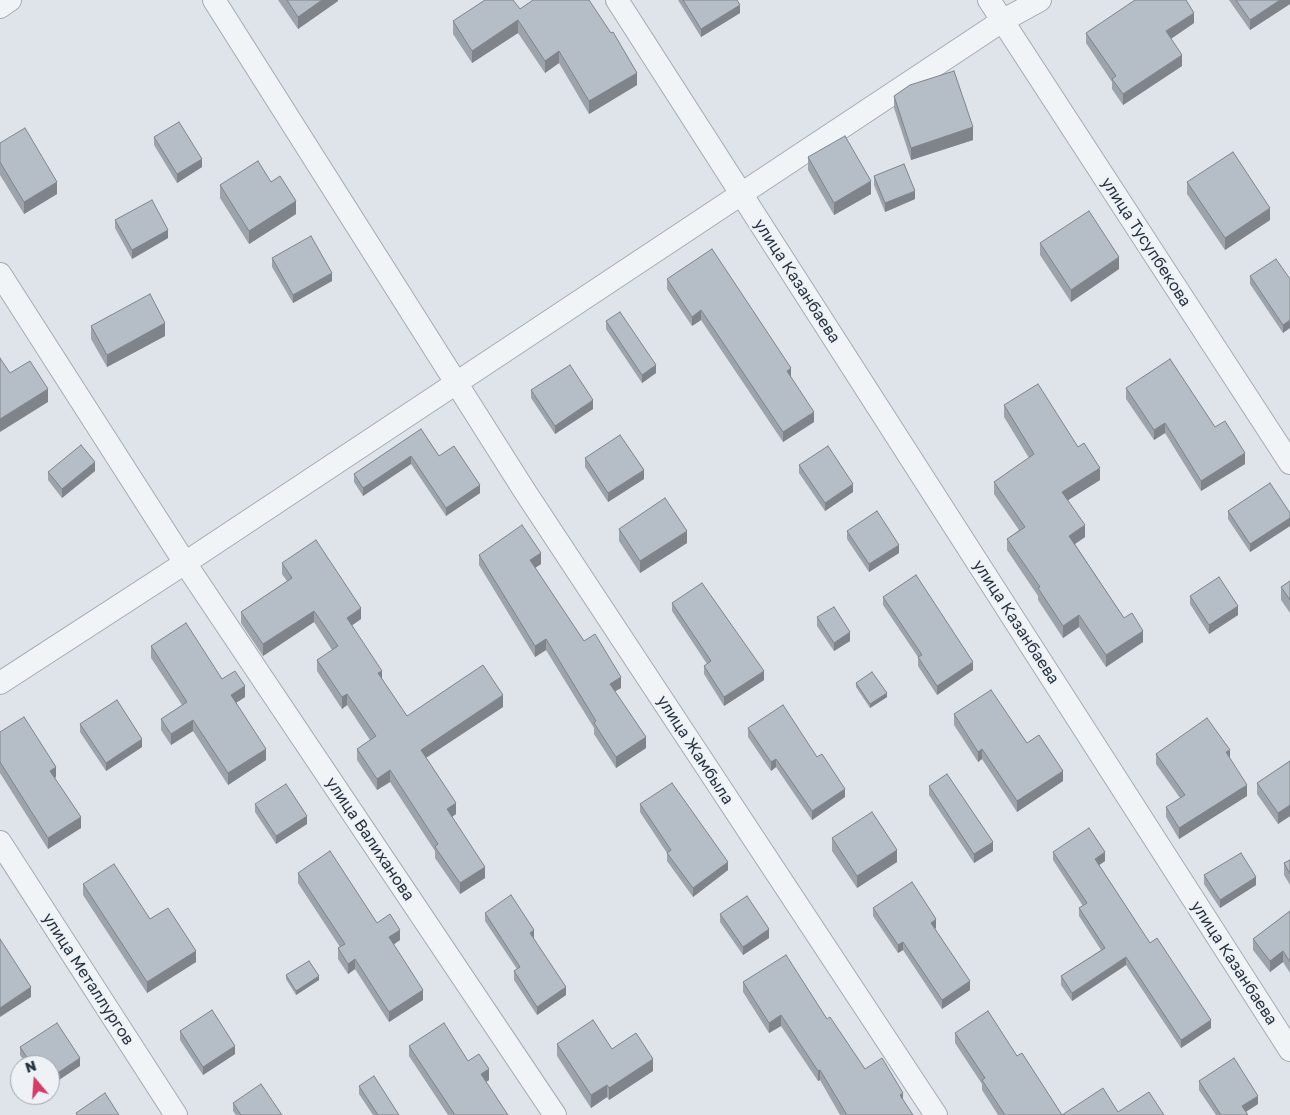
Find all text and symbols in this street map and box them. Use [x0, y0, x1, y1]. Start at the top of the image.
street label: улица Тусупбекова [1097, 174, 1195, 310]
street label: улица Казанбаева [750, 215, 844, 347]
street label: улица Казанбаева [969, 556, 1063, 688]
street label: улица Жамбыла [653, 692, 737, 808]
street label: улица Валиханова [322, 774, 418, 904]
street label: улица Казанбаева [1187, 897, 1281, 1029]
street label: улица Металлургов [38, 909, 138, 1049]
north arrow [10, 1055, 60, 1105]
text: N [23, 1056, 38, 1076]

